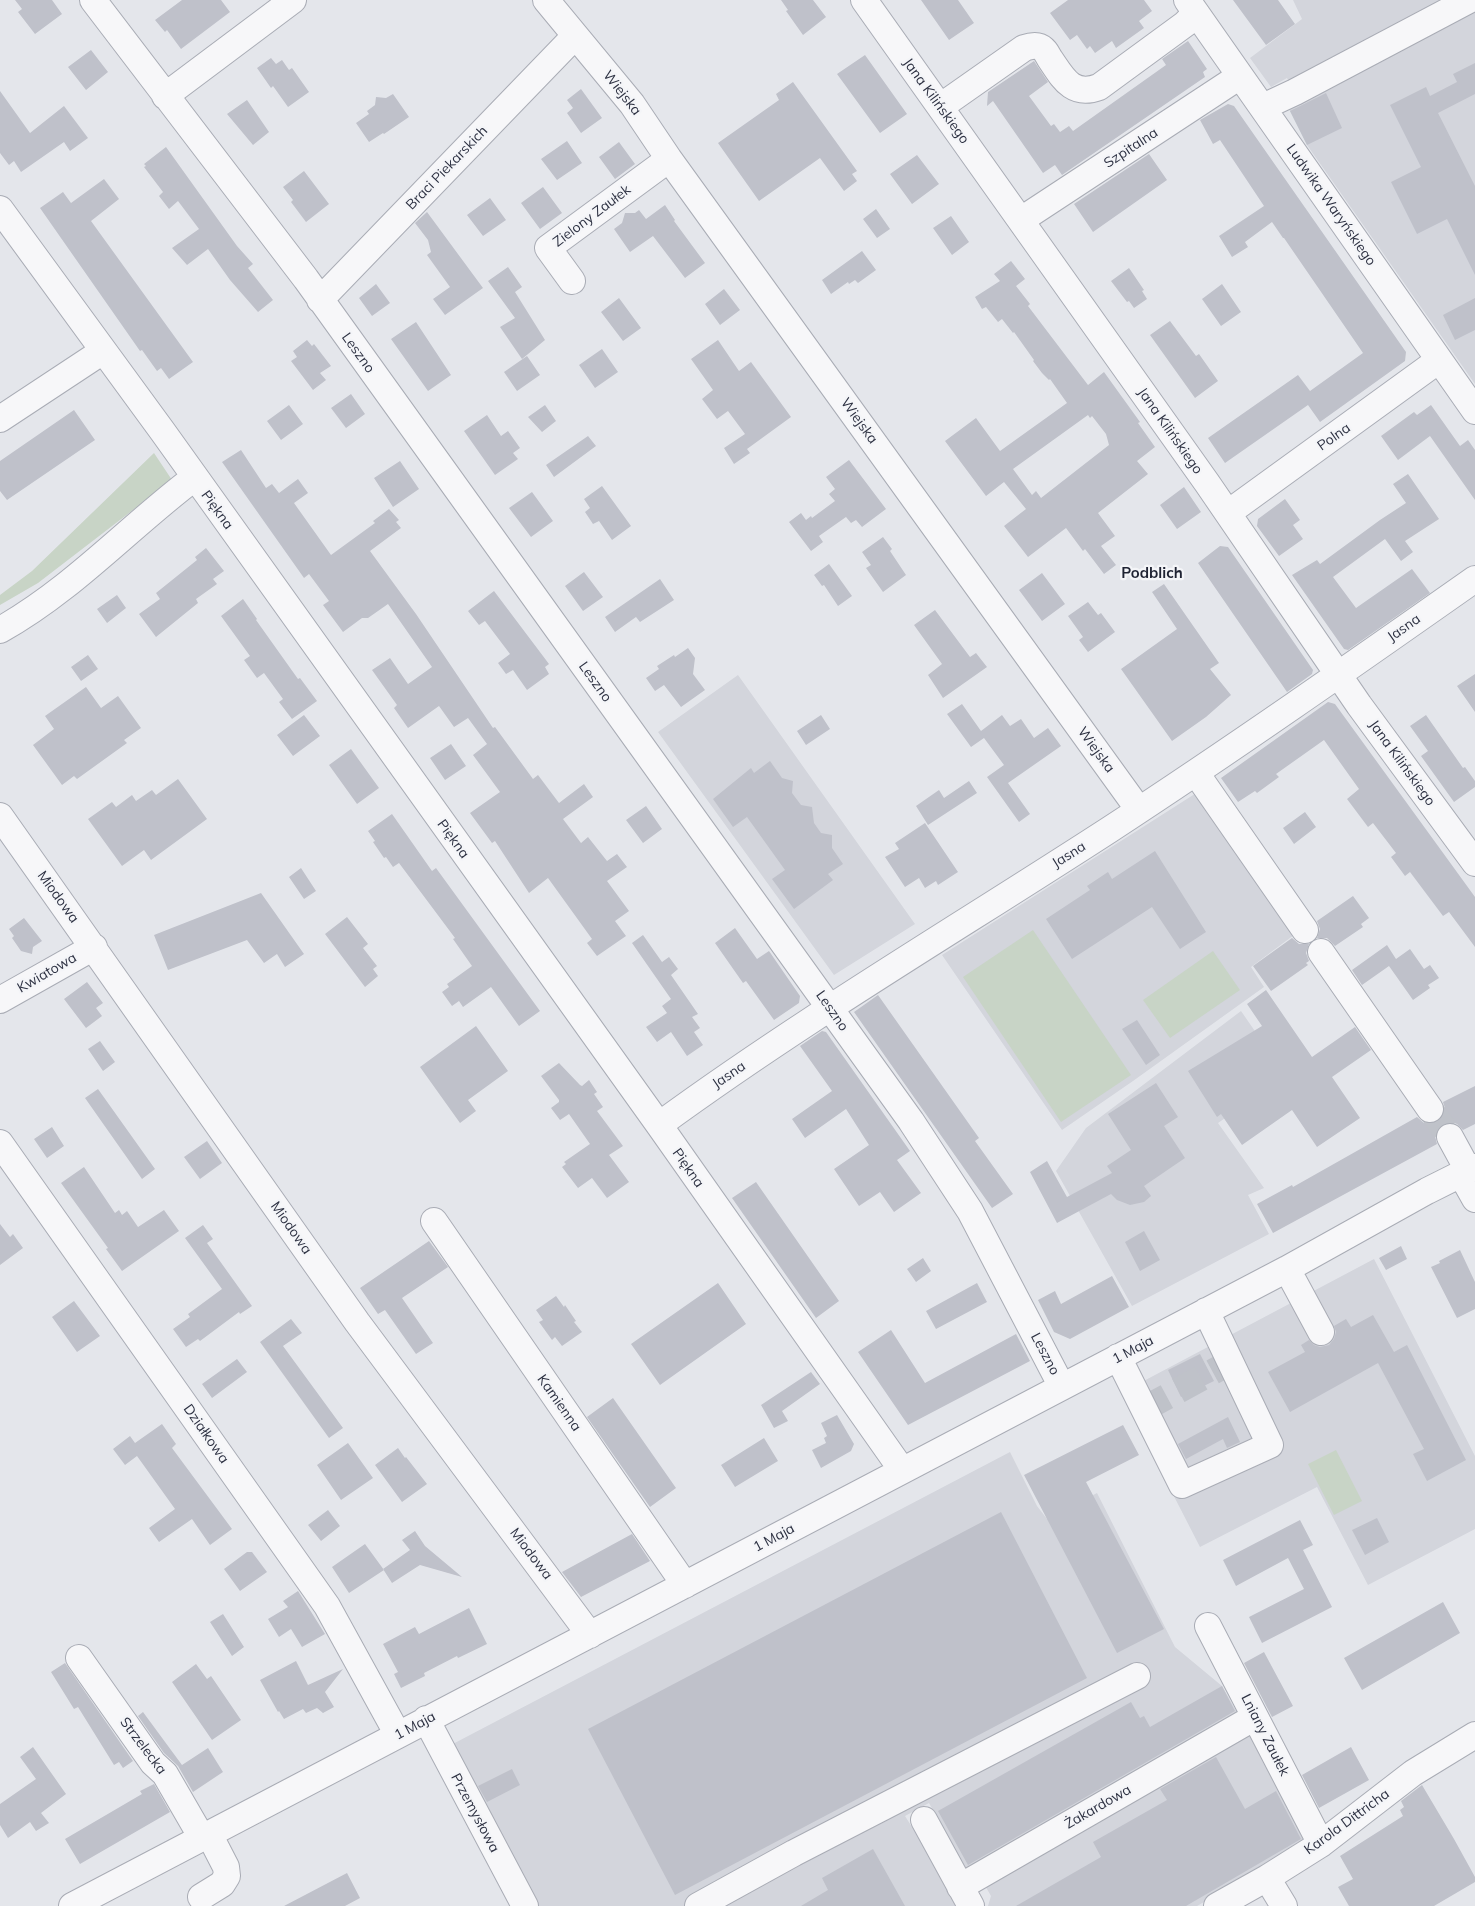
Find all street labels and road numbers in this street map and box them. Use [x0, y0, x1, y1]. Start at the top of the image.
street label: Jana Kilińskiego [899, 55, 973, 147]
street label: Wiejska [599, 67, 645, 119]
street label: Braci Piekarskich [403, 123, 491, 213]
street label: Szpitalna [1101, 124, 1161, 172]
street label: Ludwika Waryńskiego [1283, 141, 1379, 269]
street label: Zielony Zaułek [550, 181, 634, 251]
street label: Leszno [338, 330, 378, 376]
street label: Jana Kilińskiego [1134, 384, 1206, 478]
street label: Wiejska [837, 395, 881, 447]
street label: Polna [1314, 420, 1354, 454]
street label: Piękna [197, 487, 237, 533]
street label: Jasna [1384, 611, 1424, 645]
street label: Leszno [575, 659, 615, 705]
street label: Jana Kilińskiego [1365, 717, 1439, 809]
street label: Wiejska [1074, 724, 1118, 776]
street label: Piękna [433, 816, 473, 862]
street label: Jasna [1049, 838, 1089, 872]
street label: Miodowa [34, 868, 82, 926]
street label: Kwiatowa [14, 949, 80, 997]
street label: Leszno [812, 988, 852, 1034]
street label: Jasna [709, 1058, 749, 1092]
street label: Piękna [669, 1145, 707, 1191]
street label: Miodowa [267, 1199, 315, 1257]
street label: Leszno [1027, 1330, 1063, 1378]
street label: 1 Maja [1110, 1332, 1156, 1368]
street label: Kamienna [533, 1371, 585, 1435]
street label: Działkowa [180, 1401, 232, 1467]
street label: 1 Maja [751, 1520, 797, 1556]
street label: Miodowa [506, 1525, 556, 1583]
street label: Lniany Zaułek [1237, 1691, 1293, 1779]
street label: 1 Maja [392, 1708, 438, 1744]
street label: Strzelecka [116, 1714, 170, 1778]
street label: Przemysłowa [447, 1771, 503, 1855]
street label: Żakardowa [1062, 1781, 1134, 1833]
street label: Karola Dittricha [1301, 1786, 1393, 1858]

